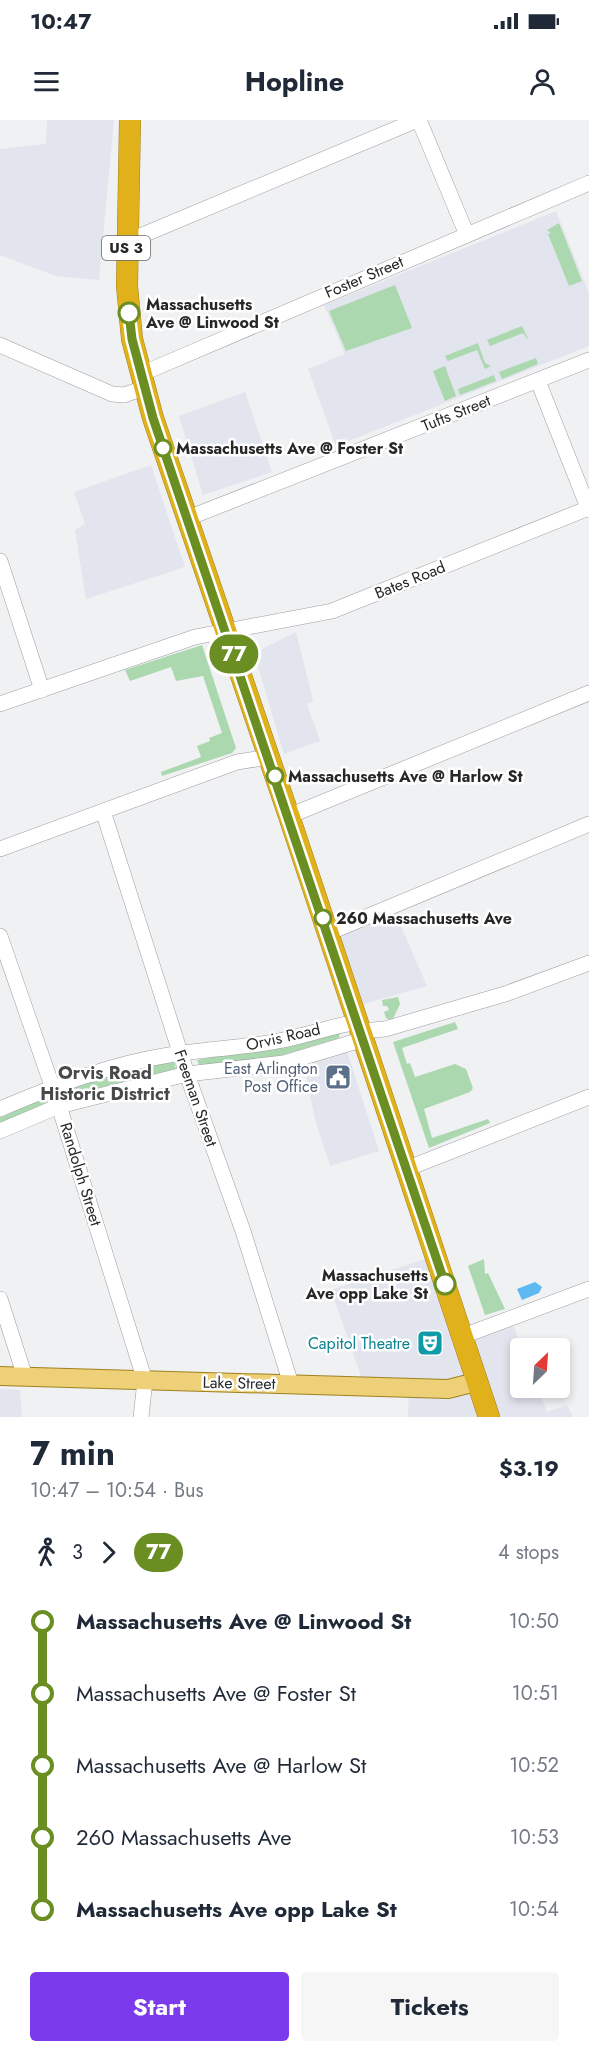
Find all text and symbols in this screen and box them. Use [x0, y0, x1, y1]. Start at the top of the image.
text: 10:47 [30, 5, 91, 37]
text: Hopline [245, 62, 344, 101]
icon: menu [30, 65, 63, 98]
icon: person [526, 65, 559, 98]
road number: US 3 [102, 236, 150, 260]
street label: Foster Street [321, 250, 407, 304]
place label: Massachusetts Ave @ Linwood St [145, 293, 280, 334]
marker: Massachusetts Ave @ Linwood St [118, 302, 140, 324]
street label: Tufts Street [418, 389, 494, 437]
place label: Massachusetts Ave @ Foster St [176, 437, 404, 460]
marker: Massachusetts Ave @ Foster St [154, 439, 172, 457]
street label: Bates Road [371, 555, 449, 605]
line badge: 77 [207, 634, 261, 674]
text: 77 [221, 639, 247, 669]
place label: Massachusetts Ave @ Harlow St [288, 765, 524, 788]
marker: Massachusetts Ave @ Harlow St [266, 767, 284, 785]
place label: 260 Massachusetts Ave [336, 907, 512, 930]
marker: 260 Massachusetts Ave [314, 909, 332, 927]
street label: Orvis Road [244, 1017, 322, 1057]
street label: Freeman Street [169, 1047, 223, 1150]
place label: East Arlington Post Office [224, 1057, 318, 1098]
district label: Orvis Road Historic District [40, 1060, 170, 1107]
public building icon: East Arlington Post Office [323, 1062, 353, 1092]
street label: Randolph Street [54, 1119, 108, 1229]
place label: Massachusetts Ave opp Lake St [305, 1264, 429, 1305]
marker: Massachusetts Ave opp Lake St [434, 1273, 456, 1295]
theatre icon: Capitol Theatre [415, 1328, 445, 1358]
place label: Capitol Theatre [308, 1332, 410, 1355]
north arrow [510, 1338, 570, 1398]
map controls [510, 1338, 570, 1398]
street label: Lake Street [202, 1371, 276, 1395]
text: 7 min [30, 1430, 115, 1477]
text: $3.19 [499, 1452, 559, 1484]
text: 10:47 – 10:54 · Bus [30, 1476, 204, 1505]
icon: walk [30, 1536, 63, 1569]
icon: forward [92, 1536, 125, 1569]
text: 77 [146, 1537, 171, 1567]
text: 3 [72, 1538, 83, 1567]
text: 4 stops [498, 1538, 559, 1567]
text: Massachusetts Ave @ Linwood St [76, 1605, 411, 1637]
text: 10:50 [509, 1607, 559, 1636]
text: Massachusetts Ave @ Foster St [76, 1677, 356, 1709]
text: 10:51 [512, 1679, 559, 1708]
text: Massachusetts Ave @ Harlow St [76, 1749, 366, 1781]
text: 10:52 [509, 1751, 559, 1780]
text: 260 Massachusetts Ave [76, 1821, 292, 1853]
text: 10:53 [510, 1823, 559, 1852]
text: Massachusetts Ave opp Lake St [76, 1893, 397, 1925]
text: 10:54 [509, 1895, 559, 1924]
button: Start [30, 1972, 289, 2041]
button: Tickets [301, 1972, 559, 2041]

